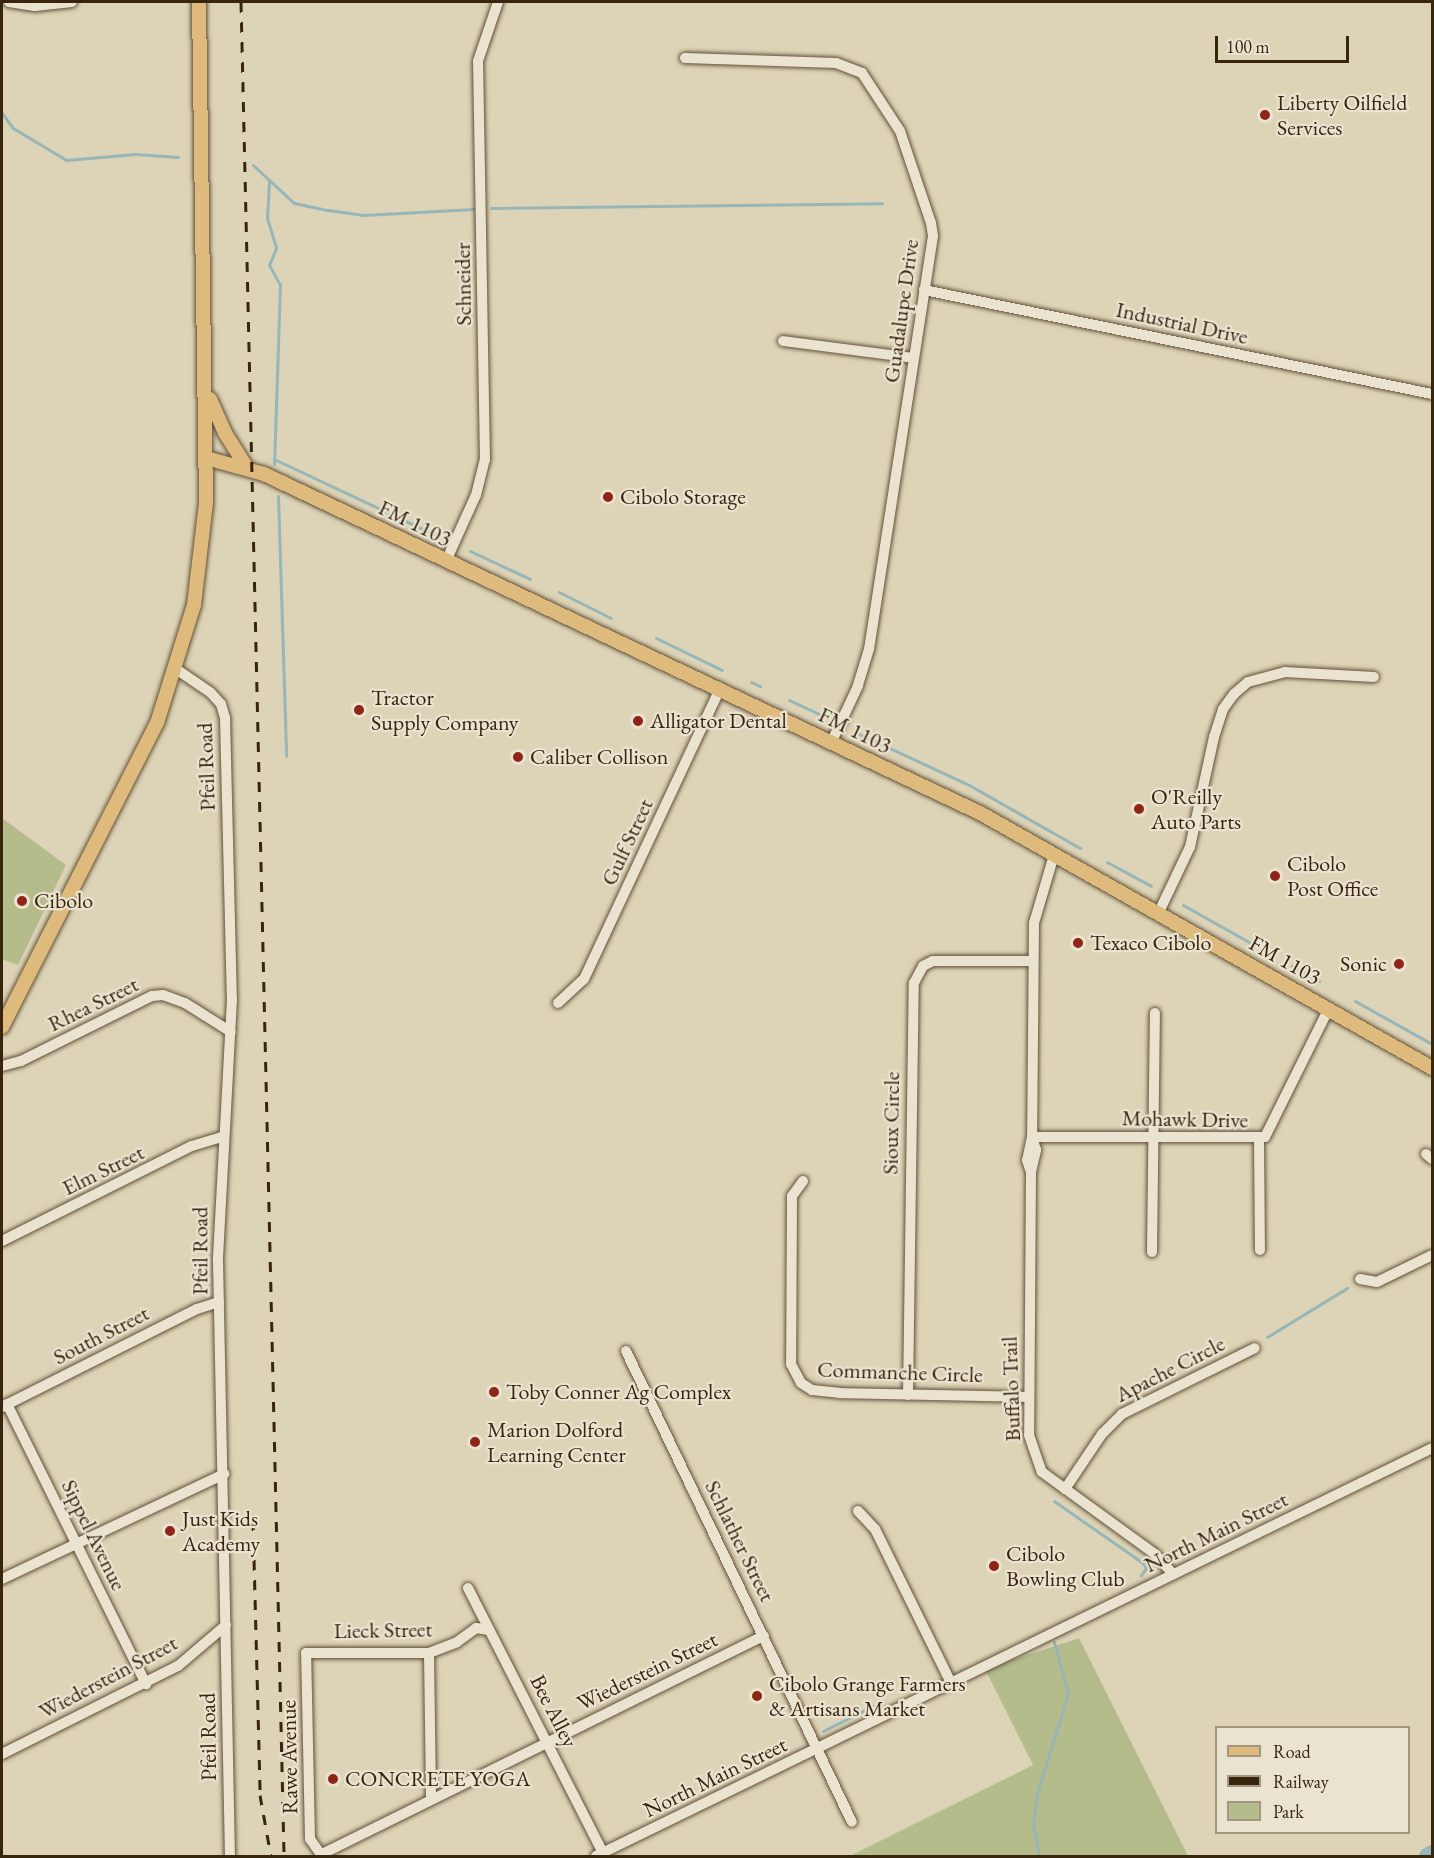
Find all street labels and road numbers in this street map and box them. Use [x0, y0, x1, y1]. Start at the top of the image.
street label: Guadalupe Drive [878, 238, 924, 384]
street label: Schneider [449, 242, 477, 326]
street label: Industrial Drive [1114, 296, 1250, 350]
street label: FM 1103 [374, 494, 456, 552]
street label: FM 1103 [814, 701, 896, 759]
street label: Pfeil Road [191, 722, 221, 812]
street label: Gulf Street [595, 794, 659, 890]
street label: FM 1103 [1245, 930, 1325, 990]
street label: Rhea Street [44, 971, 142, 1037]
street label: Sioux Circle [877, 1071, 905, 1175]
street label: Mohawk Drive [1122, 1105, 1248, 1133]
street label: Elm Street [58, 1139, 148, 1201]
street label: Pfeil Road [187, 1207, 213, 1295]
street label: South Street [49, 1300, 153, 1370]
street label: Apache Circle [1111, 1330, 1229, 1408]
street label: Buffalo Trail [996, 1336, 1026, 1442]
street label: Commanche Circle [817, 1356, 983, 1388]
street label: Sippel Avenue [56, 1475, 132, 1595]
street label: Schlather Street [699, 1476, 781, 1606]
street label: North Main Street [1140, 1486, 1292, 1578]
street label: Lieck Street [333, 1616, 433, 1644]
street label: Wiederstein Street [573, 1626, 721, 1716]
street label: Wiederstein Street [34, 1629, 182, 1725]
street label: Bee Alley [524, 1670, 584, 1752]
street label: Pfeil Road [194, 1693, 222, 1781]
street label: Rawe Avenue [275, 1699, 303, 1815]
street label: North Main Street [639, 1731, 791, 1823]

